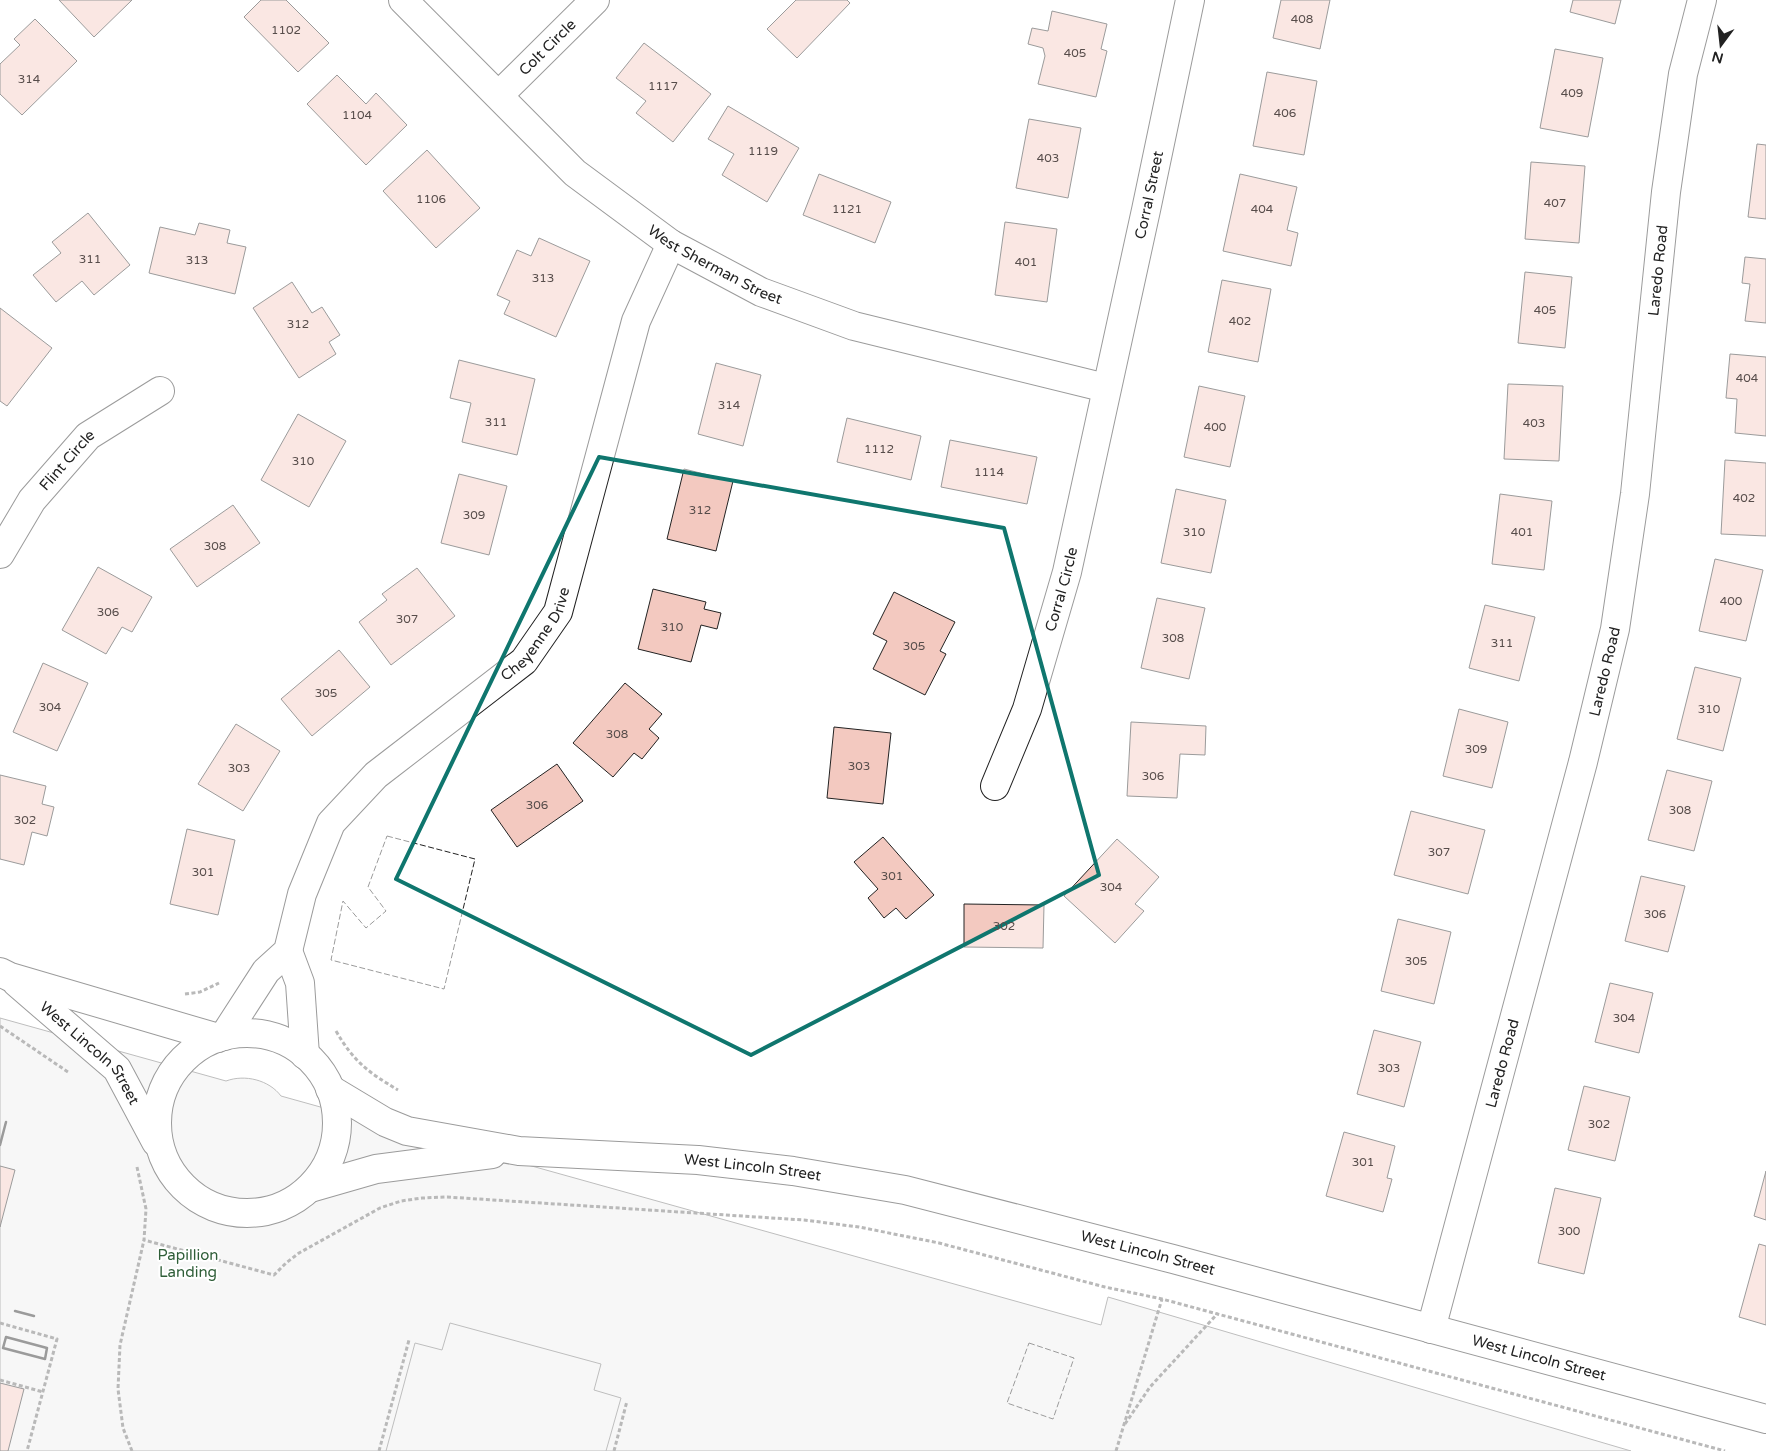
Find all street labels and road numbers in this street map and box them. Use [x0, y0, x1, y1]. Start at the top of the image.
street label: Colt Circle [515, 15, 579, 79]
street label: Corral Street [1131, 149, 1167, 241]
street label: West Sherman Street [644, 221, 785, 308]
street label: Laredo Road [1644, 224, 1672, 317]
street label: Flint Circle [36, 425, 98, 494]
street label: Corral Circle [1041, 545, 1081, 634]
street label: Cheyenne Drive [497, 585, 573, 685]
street label: Laredo Road [1585, 625, 1624, 718]
street label: West Lincoln Street [36, 998, 144, 1108]
street label: Laredo Road [1482, 1017, 1523, 1110]
street label: West Lincoln Street [684, 1150, 823, 1185]
street label: West Lincoln Street [1079, 1227, 1217, 1279]
street label: West Lincoln Street [1470, 1331, 1608, 1385]

